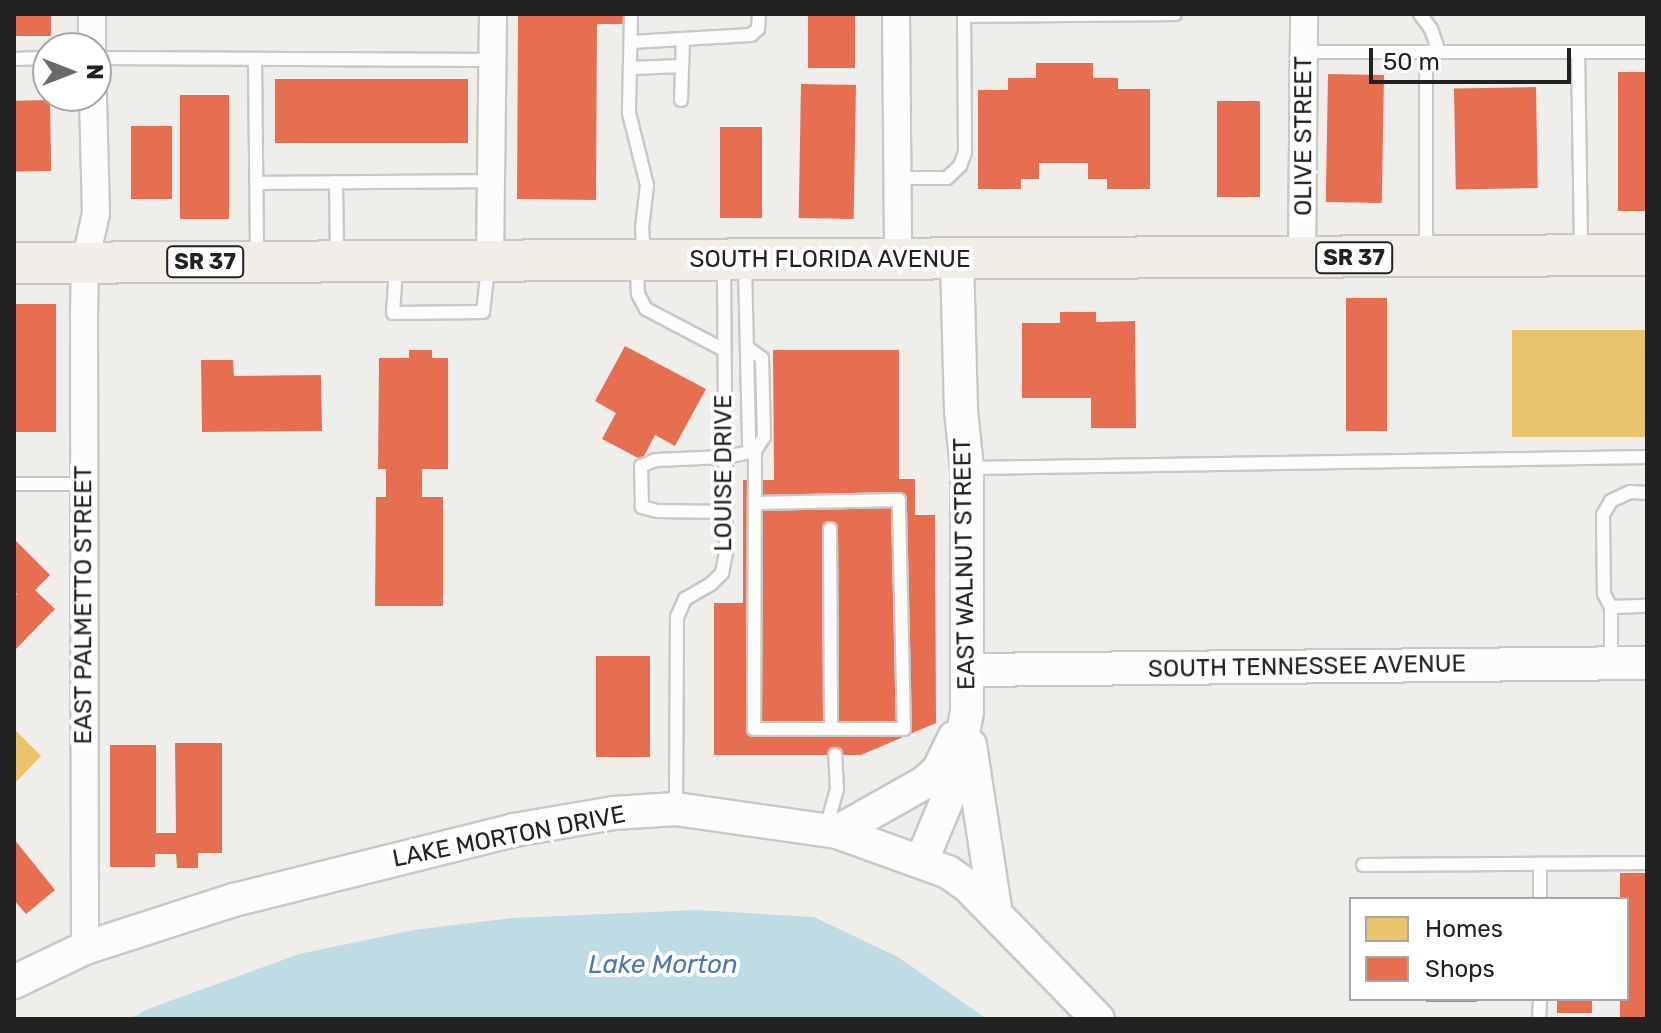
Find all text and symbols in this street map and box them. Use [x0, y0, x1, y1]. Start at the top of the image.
north arrow [32, 32, 112, 112]
scale bar [1373, 32, 1575, 82]
text: 50 m [1383, 48, 1440, 76]
street label: OLIVE STREET [1290, 56, 1318, 216]
text: N [81, 64, 108, 80]
road number: SR 37 [1314, 240, 1394, 276]
road number: SR 37 [165, 244, 245, 280]
street label: SOUTH FLORIDA AVENUE [689, 246, 971, 274]
street label: LOUISE DRIVE [710, 394, 738, 552]
street label: EAST WALNUT STREET [948, 437, 982, 691]
street label: EAST PALMETTO STREET [70, 465, 98, 745]
street label: SOUTH TENNESSEE AVENUE [1147, 650, 1467, 684]
street label: LAKE MORTON DRIVE [390, 800, 628, 874]
legend [1349, 897, 1629, 1001]
text: Homes [1425, 915, 1503, 943]
water label: Lake Morton [588, 949, 738, 981]
text: Shops [1425, 955, 1495, 983]

